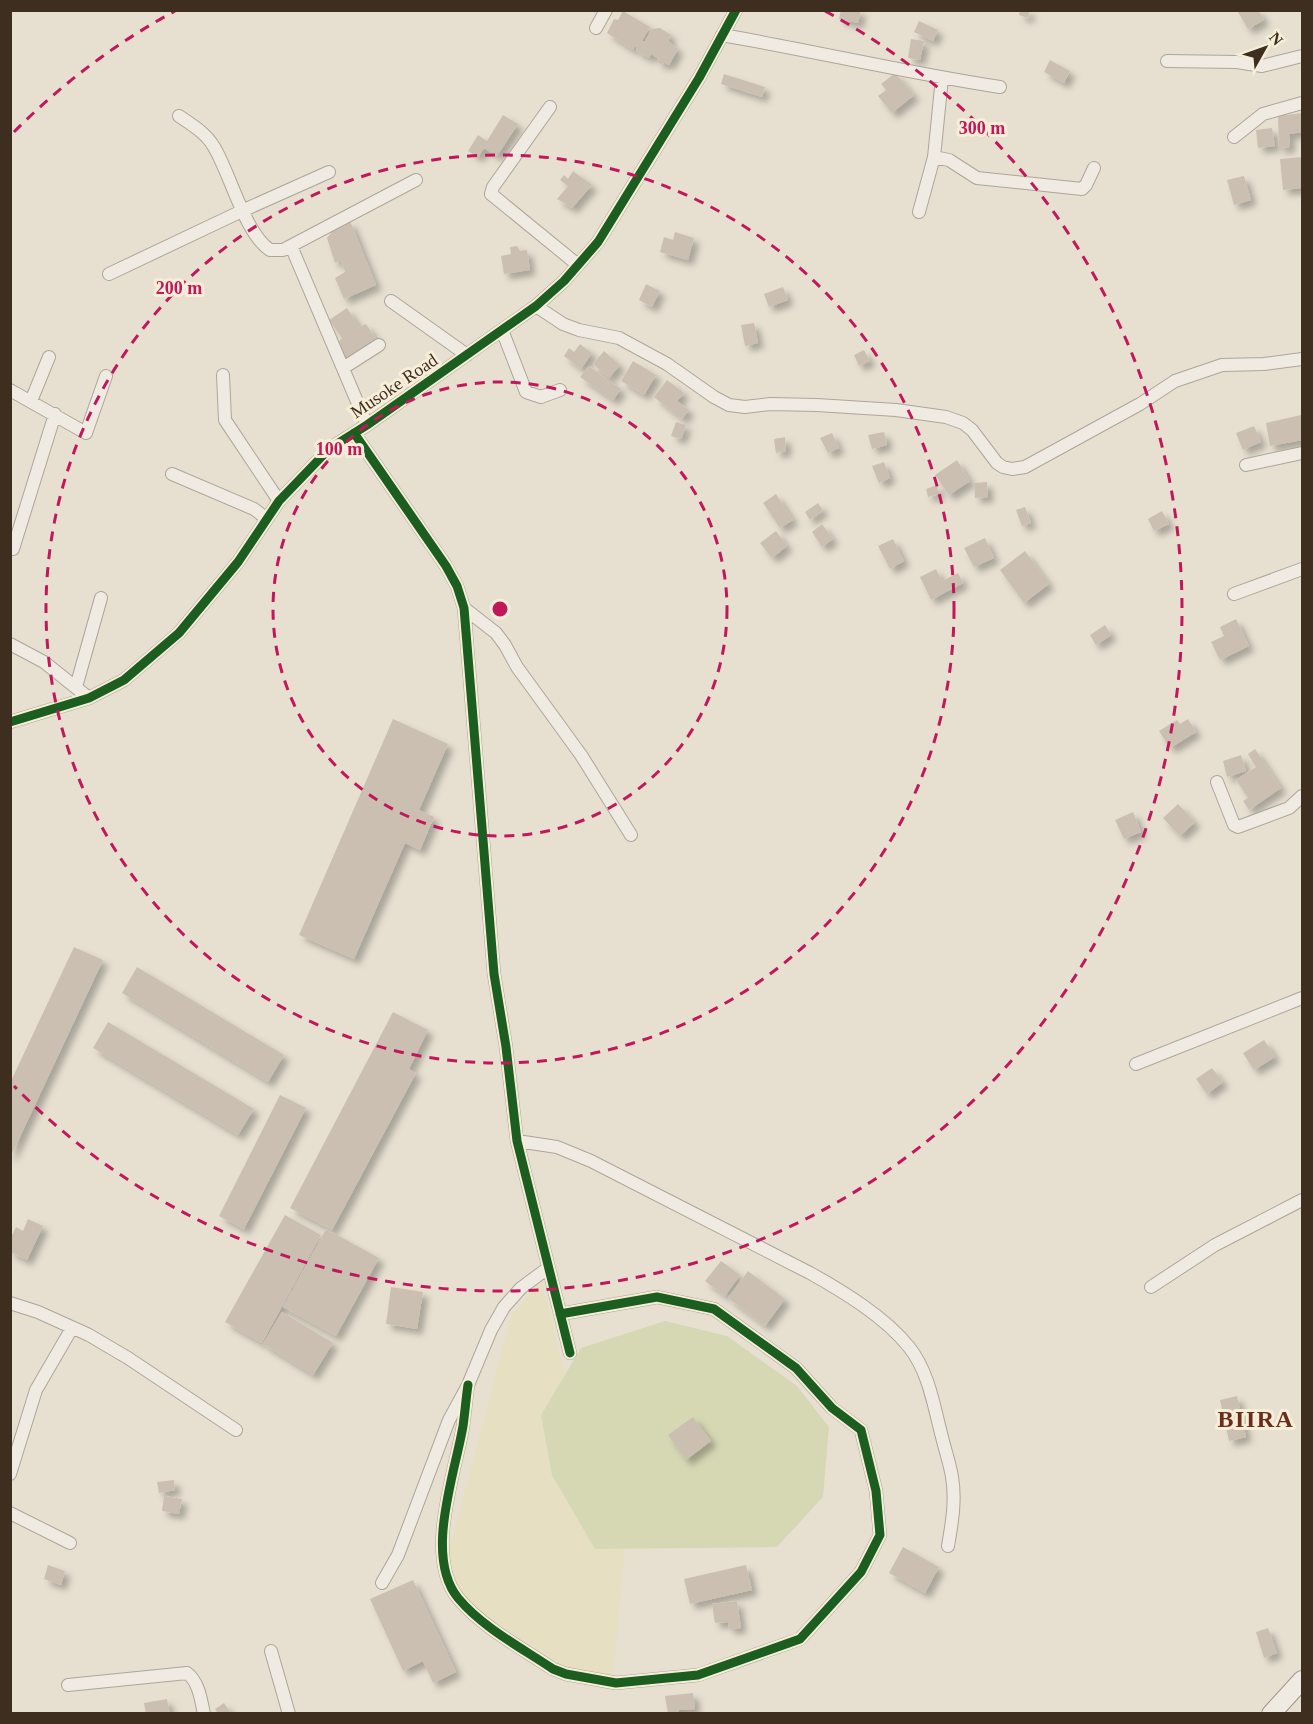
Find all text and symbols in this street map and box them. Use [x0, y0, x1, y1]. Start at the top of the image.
north arrow [1235, 18, 1295, 78]
text: N [1266, 29, 1287, 49]
text: 300 m [959, 118, 1005, 138]
text: 200 m [156, 278, 202, 298]
street label: Musoke Road [347, 350, 441, 422]
text: 100 m [316, 439, 362, 459]
centre of rings [490, 599, 510, 619]
district label: BIIRA [1218, 1406, 1294, 1432]

